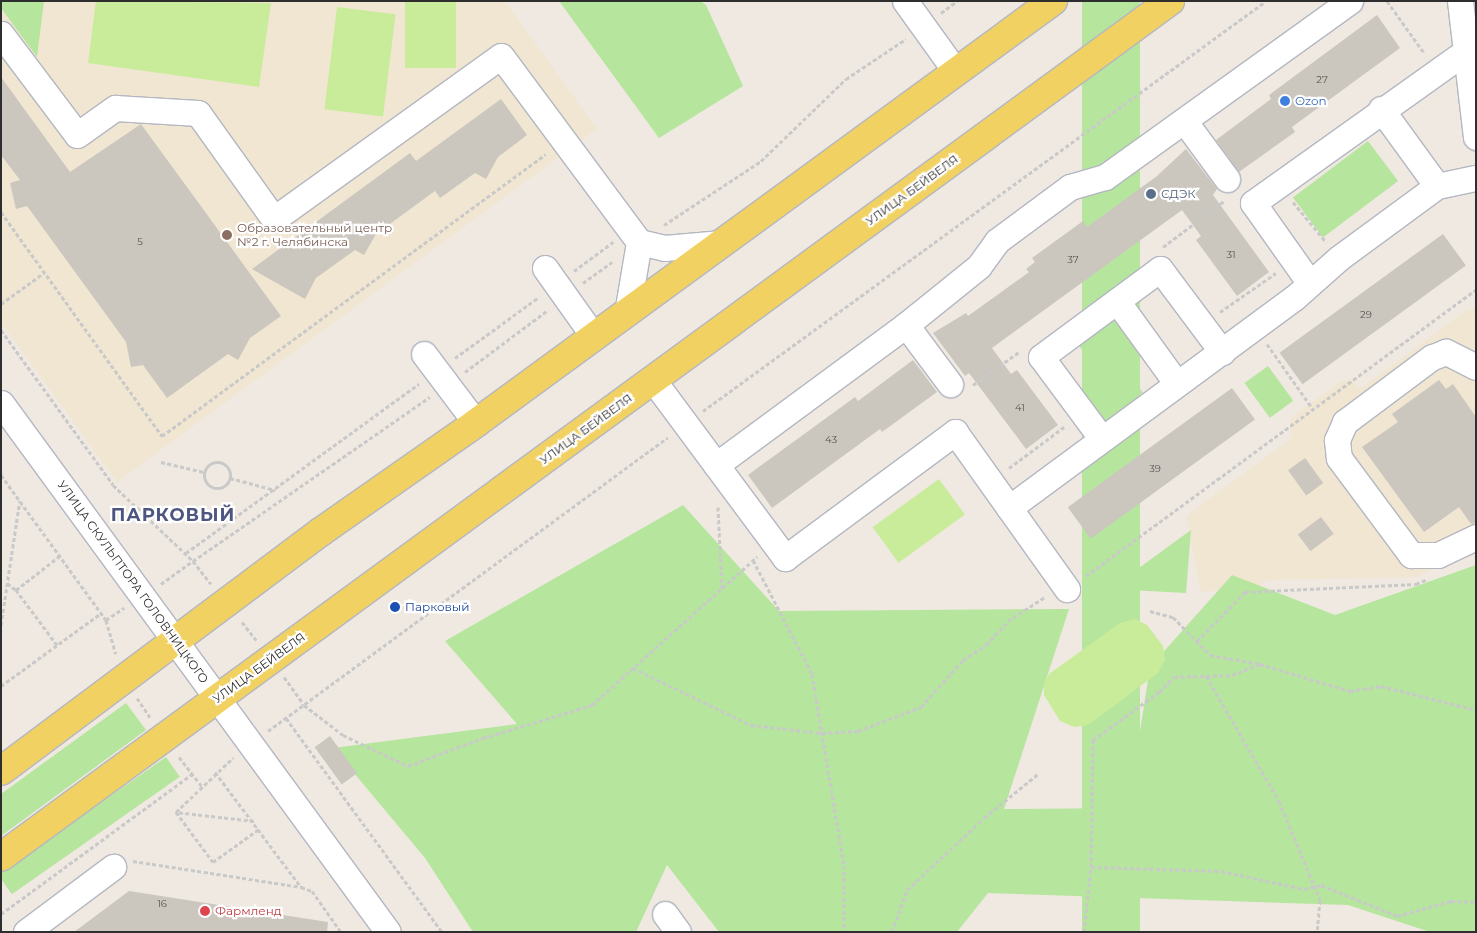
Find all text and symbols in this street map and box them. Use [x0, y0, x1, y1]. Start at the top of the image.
house number: 27 [1316, 74, 1328, 86]
place label: Ozon [1295, 94, 1327, 108]
marker: Ozon [1279, 95, 1291, 107]
street label: УЛИЦА БЕЙВЕЛЯ [863, 152, 961, 228]
place label: СДЭК [1161, 187, 1196, 201]
marker: СДЭК [1145, 188, 1157, 200]
place label: Образовательный центр №2 г. Челябинска [237, 221, 392, 249]
marker: Образовательный центр №2 г. Челябинска [221, 229, 233, 241]
house number: 5 [137, 236, 143, 248]
house number: 31 [1226, 249, 1236, 261]
house number: 37 [1067, 254, 1079, 266]
house number: 29 [1360, 309, 1372, 321]
street label: УЛИЦА БЕЙВЕЛЯ [537, 391, 635, 467]
house number: 41 [1015, 402, 1025, 414]
house number: 43 [825, 434, 837, 446]
house number: 39 [1149, 463, 1161, 475]
street label: УЛИЦА СКУЛЬПТОРА ГОЛОВНИЦКОГО [55, 478, 211, 686]
district label: ПАРКОВЫЙ [110, 504, 236, 526]
place label: Парковый [405, 600, 469, 614]
marker: Парковый [389, 601, 401, 613]
street label: УЛИЦА БЕЙВЕЛЯ [210, 630, 308, 706]
house number: 16 [157, 898, 167, 910]
place label: Фармленд [215, 904, 282, 918]
marker: Фармленд [199, 905, 211, 917]

